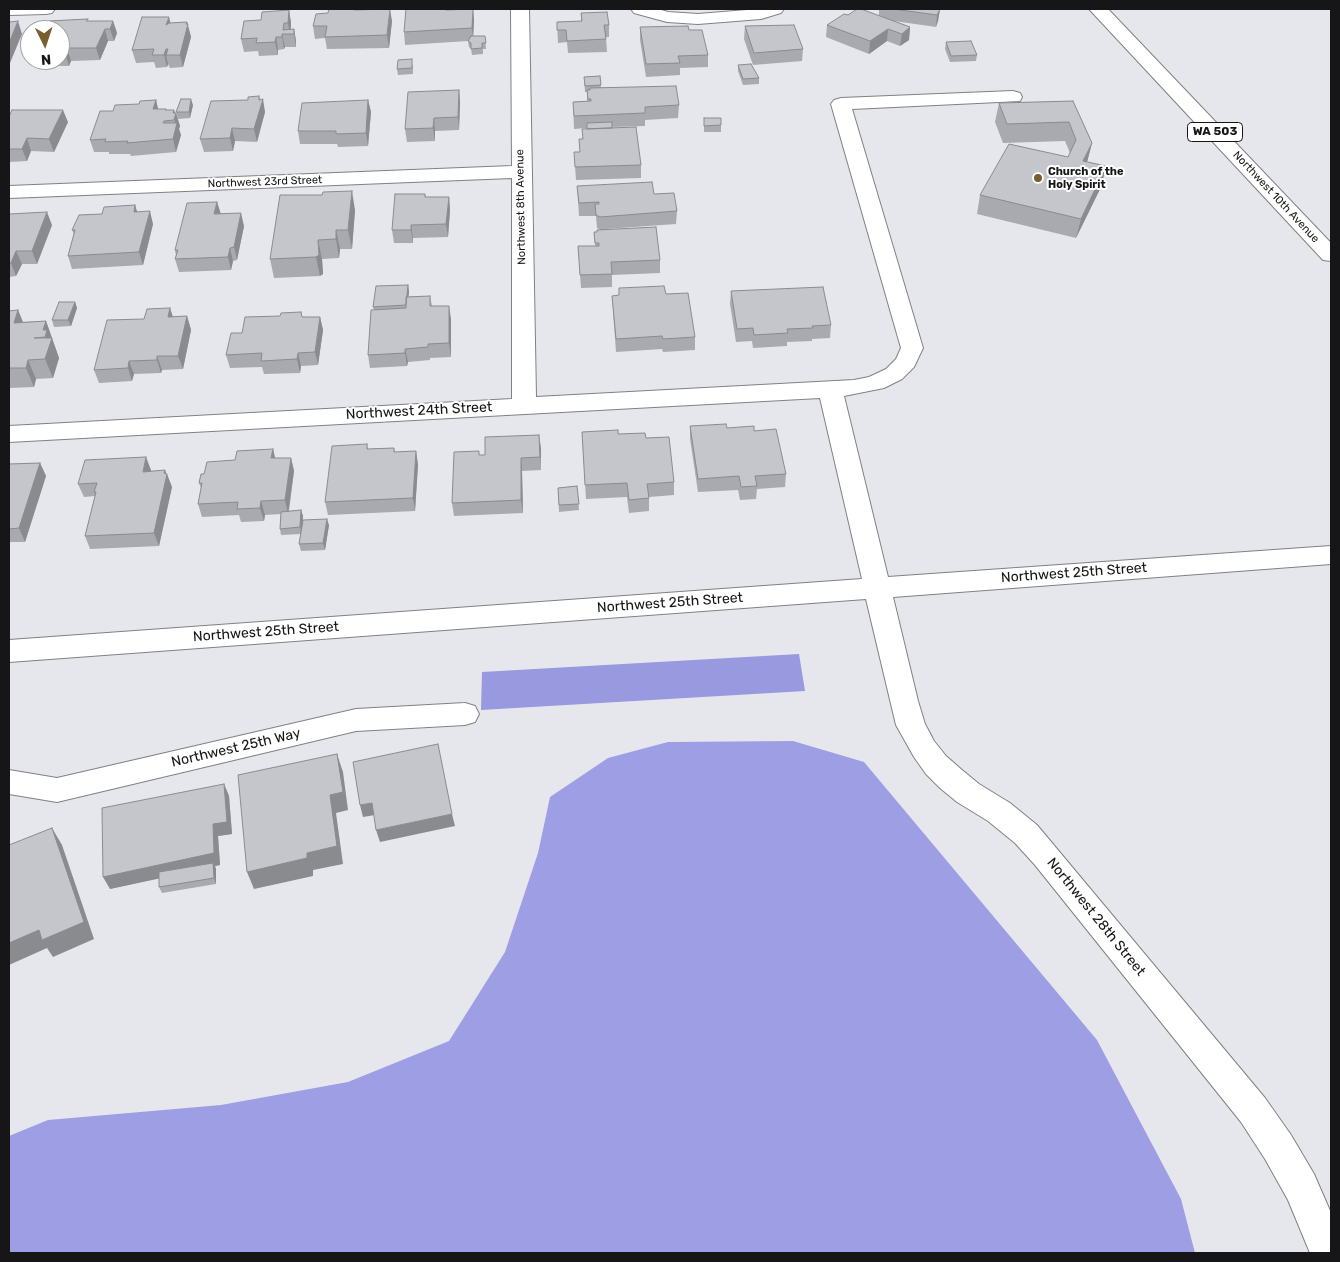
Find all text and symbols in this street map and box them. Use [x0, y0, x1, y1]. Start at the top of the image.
north arrow [20, 20, 70, 70]
text: N [40, 51, 52, 68]
road number: WA 503 [1188, 122, 1242, 142]
street label: Northwest 10th Avenue [1230, 148, 1322, 246]
street label: Northwest 8th Avenue [513, 149, 529, 265]
place label: Church of the Holy Spirit [1048, 165, 1124, 191]
marker: Church of the Holy Spirit [1032, 172, 1044, 184]
street label: Northwest 23rd Street [207, 173, 323, 191]
street label: Northwest 24th Street [345, 399, 493, 423]
street label: Northwest 25th Street [1000, 560, 1148, 586]
street label: Northwest 25th Street [596, 590, 744, 616]
street label: Northwest 25th Street [192, 619, 340, 645]
street label: Northwest 25th Way [170, 725, 302, 771]
street label: Northwest 28th Street [1043, 855, 1149, 979]

